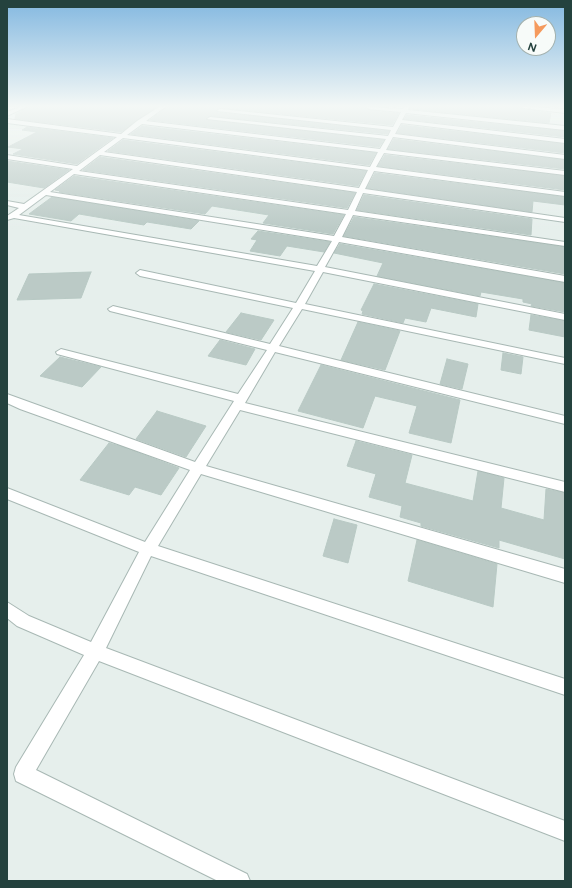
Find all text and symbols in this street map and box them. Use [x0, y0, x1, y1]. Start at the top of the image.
north arrow [516, 16, 556, 56]
text: N [526, 39, 538, 54]

